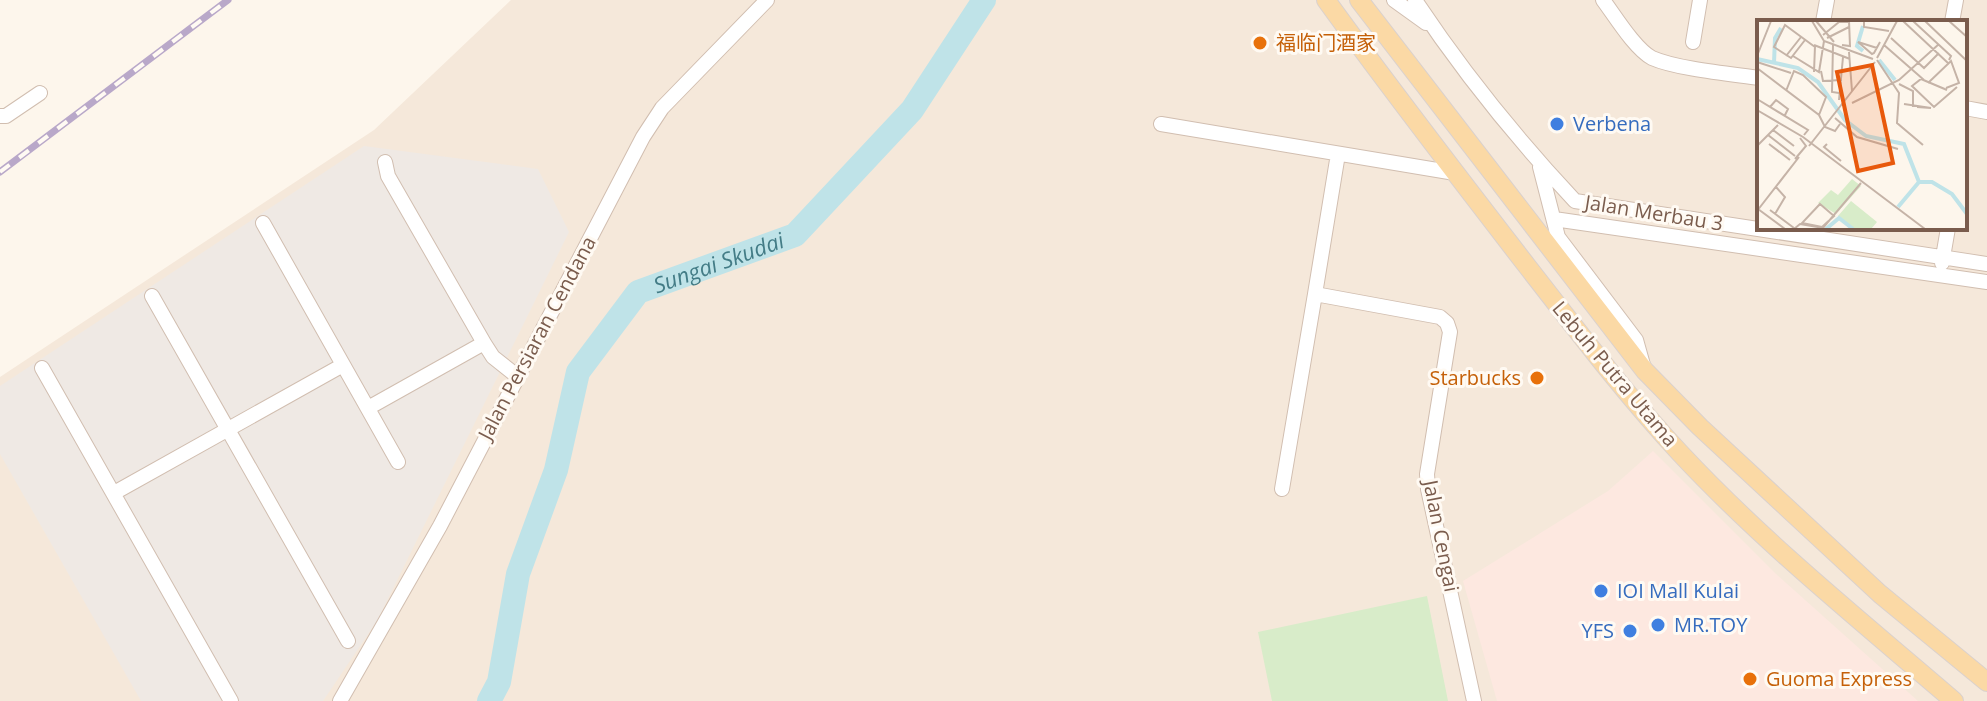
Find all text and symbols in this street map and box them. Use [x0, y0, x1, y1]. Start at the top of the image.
inset map [1757, 20, 1967, 230]
place label: 福临门酒家 [1276, 29, 1376, 56]
marker: 福临门酒家 [1251, 34, 1269, 52]
place label: Verbena [1573, 110, 1651, 137]
marker: Verbena [1548, 115, 1566, 133]
street label: Jalan Merbau 3 [1581, 188, 1725, 237]
water label: Sungai Skudai [649, 224, 788, 299]
street label: Jalan Persiaran Cendana [470, 231, 602, 446]
street label: Lebuh Putra Utama [1547, 295, 1684, 452]
place label: Starbucks [1429, 364, 1521, 391]
marker: Starbucks [1528, 369, 1546, 387]
street label: Jalan Cengai [1417, 476, 1466, 594]
place label: IOI Mall Kulai [1617, 577, 1739, 604]
marker: IOI Mall Kulai [1592, 582, 1610, 600]
place label: MR.TOY [1674, 611, 1748, 638]
marker: MR.TOY [1649, 616, 1667, 634]
place label: YFS [1582, 617, 1614, 644]
marker: YFS [1621, 622, 1639, 640]
place label: Guoma Express [1766, 665, 1912, 692]
marker: Guoma Express [1741, 670, 1759, 688]

